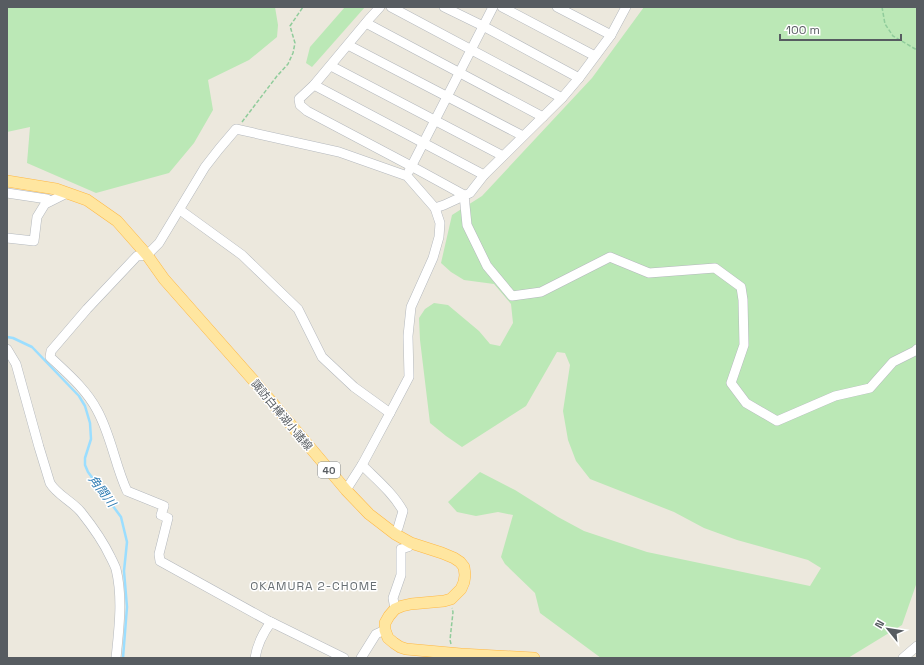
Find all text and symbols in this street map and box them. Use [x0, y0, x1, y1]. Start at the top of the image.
scale bar [780, 16, 901, 42]
text: 100 m [786, 22, 820, 38]
street label: 諏訪白樺湖小諸線 [248, 377, 316, 453]
road number: 40 [318, 462, 340, 478]
water label: 角間川 [85, 472, 120, 512]
district label: OKAMURA 2-CHOME [250, 578, 378, 594]
north arrow [868, 609, 908, 649]
text: N [871, 617, 887, 631]

